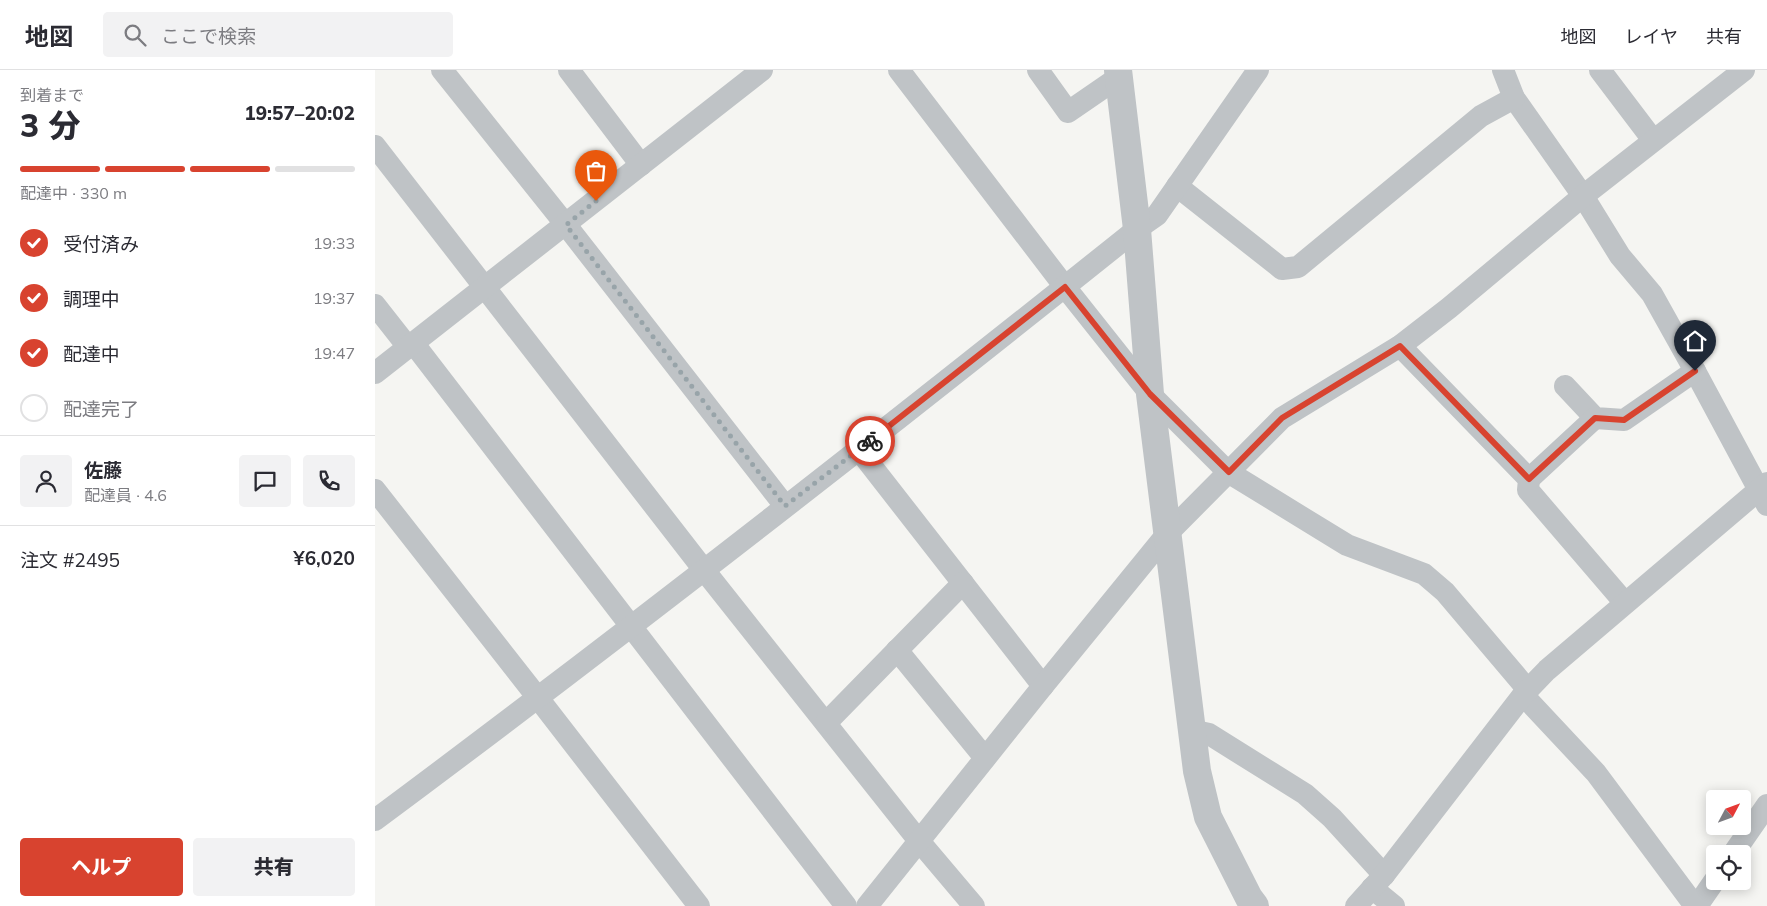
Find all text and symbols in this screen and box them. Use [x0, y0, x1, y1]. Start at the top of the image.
search box [103, 12, 453, 57]
text: 地図 [25, 21, 73, 51]
icon: search [121, 21, 149, 49]
text: ここで検索 [161, 24, 256, 48]
text: 地図 [1561, 25, 1597, 48]
text: レイヤ [1625, 25, 1678, 48]
text: 共有 [1706, 25, 1742, 48]
text: 到着まで [20, 85, 84, 105]
text: 19:57–20:02 [244, 101, 355, 125]
text: 3 分 [20, 105, 80, 145]
pin [575, 150, 617, 201]
icon: bag [582, 157, 610, 185]
text: 配達中 · 330 m [20, 183, 127, 203]
icon: check [20, 229, 48, 257]
text: 受付済み [63, 232, 139, 256]
text: 19:33 [313, 233, 355, 253]
icon: check [20, 284, 48, 312]
text: 調理中 [63, 287, 120, 311]
text: 19:37 [313, 288, 355, 308]
pin [1674, 320, 1716, 371]
icon: home [1681, 327, 1709, 355]
icon: check [20, 339, 48, 367]
text: 配達中 [63, 342, 120, 366]
text: 19:47 [313, 343, 355, 363]
text: 配達完了 [63, 397, 139, 421]
courier [845, 416, 895, 466]
icon: bike [856, 427, 884, 455]
button: person [20, 455, 72, 507]
button: chat [239, 455, 291, 507]
button: phone [303, 455, 355, 507]
text: 佐藤 [84, 458, 122, 482]
text: 配達員 · 4.6 [84, 485, 167, 505]
text: ¥6,020 [293, 546, 355, 570]
text: 注文 #2495 [20, 548, 120, 572]
north arrow [1706, 790, 1751, 835]
map controls [1706, 790, 1751, 890]
button: ヘルプ [20, 838, 183, 896]
button: 共有 [193, 838, 355, 896]
button: locate [1706, 845, 1751, 890]

